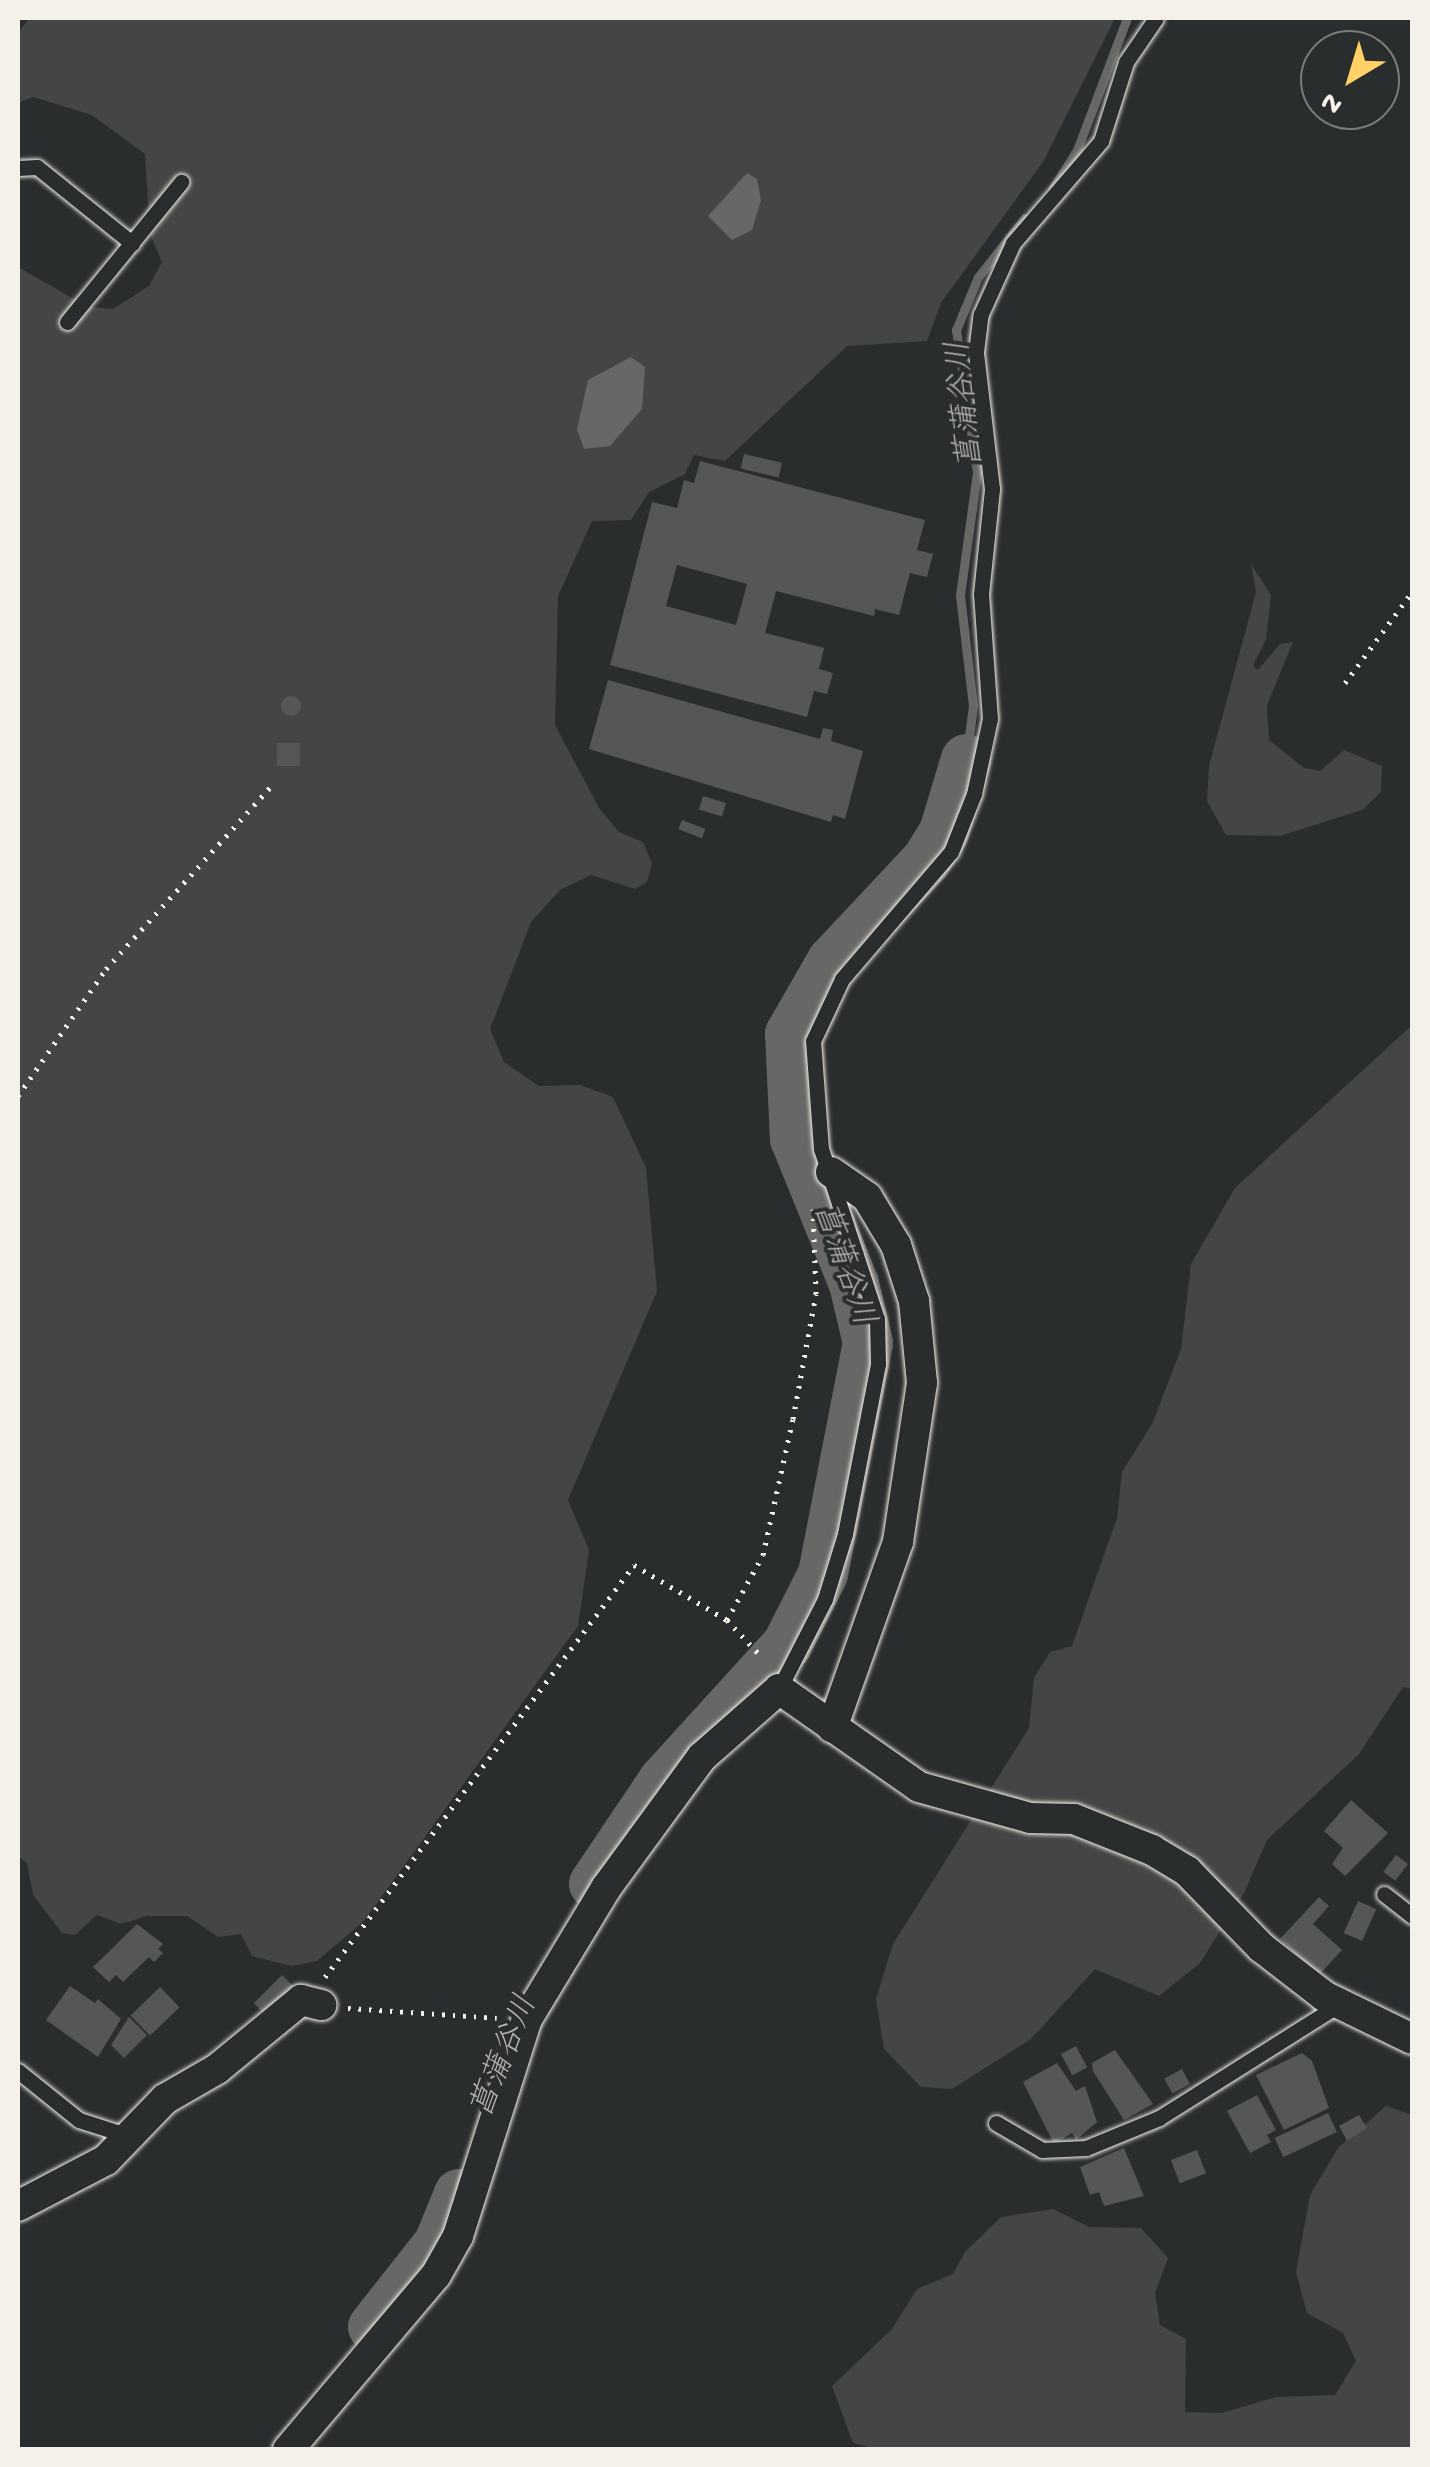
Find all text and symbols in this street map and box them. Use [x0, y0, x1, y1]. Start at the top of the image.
north arrow [1300, 30, 1400, 130]
text: N [1315, 84, 1350, 121]
water label: 菖蒲谷川 [941, 338, 993, 470]
water label: 菖蒲谷川 [803, 1198, 881, 1332]
water label: 菖蒲谷川 [464, 1990, 548, 2124]

